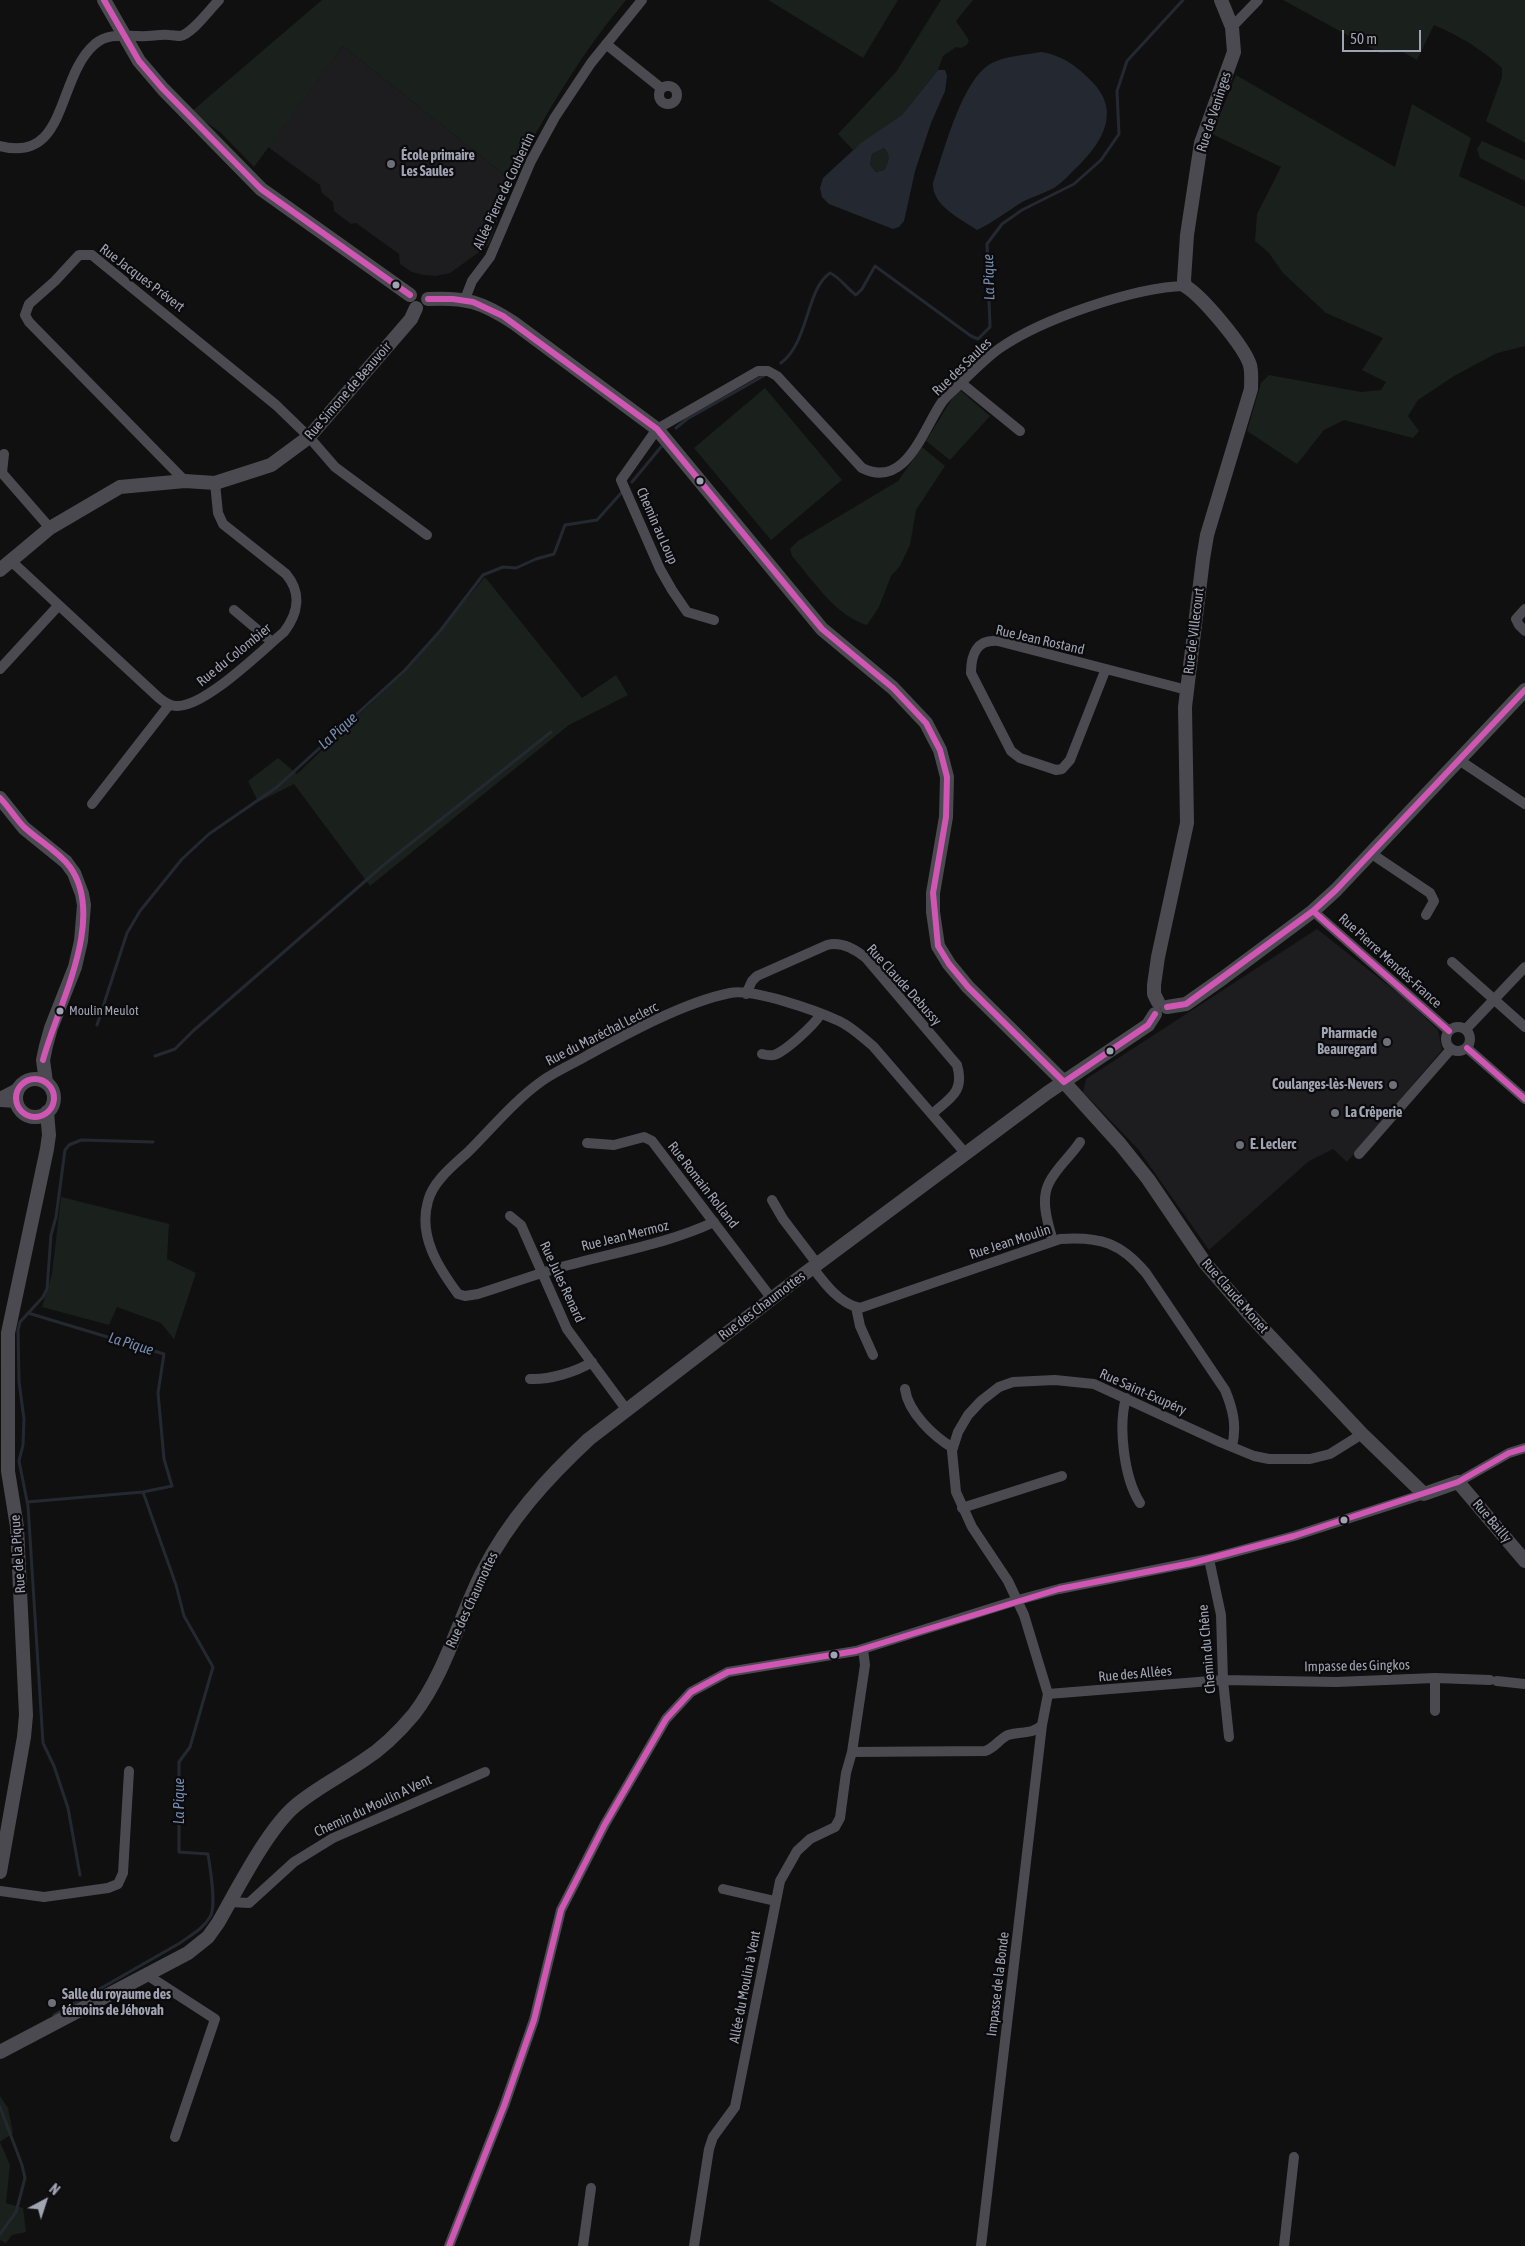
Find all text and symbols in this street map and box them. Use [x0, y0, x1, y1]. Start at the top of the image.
scale bar [1345, 20, 1424, 52]
text: 50 m [1350, 30, 1377, 47]
street label: Rue de Veninges [1193, 70, 1235, 154]
street label: Allée Pierre de Coubertin [470, 130, 538, 252]
place label: École primaire Les Saules [401, 148, 475, 180]
marker: École primaire Les Saules [385, 158, 397, 170]
street label: Rue Jacques Prévert [96, 241, 188, 315]
water label: La Pique [979, 253, 999, 301]
unlabelled marker [391, 280, 401, 290]
street label: Rue des Saules [929, 335, 995, 399]
street label: Rue Simone de Beauvoir [301, 339, 395, 443]
unlabelled marker [695, 476, 705, 486]
street label: Chemin au Loup [633, 485, 681, 567]
street label: Rue de Villecourt [1180, 587, 1208, 675]
street label: Rue du Colombier [193, 620, 275, 690]
street label: Rue Jean Rostand [994, 622, 1086, 658]
water label: La Pique [315, 709, 361, 753]
street label: Rue Pierre Mendès-France [1335, 910, 1445, 1012]
street label: Rue Claude Debussy [863, 941, 945, 1029]
street label: Rue du Maréchal Leclerc [543, 998, 661, 1070]
place label: Moulin Meulot [69, 1003, 139, 1019]
marker: Moulin Meulot [55, 1006, 65, 1016]
place label: Pharmacie Beauregard [1317, 1026, 1377, 1058]
marker: Pharmacie Beauregard [1381, 1036, 1393, 1048]
unlabelled marker [1105, 1046, 1115, 1056]
place label: Coulanges-lès-Nevers [1272, 1077, 1383, 1093]
marker: Coulanges-lès-Nevers [1387, 1079, 1399, 1091]
place label: La Crêperie [1345, 1105, 1402, 1121]
marker: La Crêperie [1329, 1107, 1341, 1119]
place label: E. Leclerc [1250, 1137, 1296, 1153]
street label: Rue Romain Rolland [664, 1138, 742, 1232]
marker: E. Leclerc [1234, 1139, 1246, 1151]
street label: Rue Jean Mermoz [580, 1217, 670, 1255]
street label: Rue Jean Moulin [967, 1221, 1053, 1263]
street label: Rue Jules Renard [536, 1239, 588, 1325]
street label: Rue Claude Monet [1198, 1255, 1272, 1337]
street label: Rue des Chaumottes [715, 1268, 809, 1344]
water label: La Pique [106, 1329, 156, 1359]
street label: Rue Saint-Exupéry [1097, 1365, 1189, 1419]
street label: Rue Bailly [1469, 1496, 1515, 1546]
street label: Rue de la Pique [7, 1514, 29, 1594]
unlabelled marker [1339, 1515, 1349, 1525]
street label: Rue des Chaumottes [442, 1549, 502, 1651]
street label: Chemin du Chêne [1195, 1604, 1219, 1694]
unlabelled marker [829, 1650, 839, 1660]
street label: Impasse des Gingkos [1304, 1657, 1410, 1675]
street label: Rue des Allées [1098, 1662, 1172, 1686]
street label: Chemin du Moulin A Vent [312, 1771, 434, 1841]
water label: La Pique [170, 1778, 188, 1824]
street label: Allée du Moulin à Vent [726, 1929, 764, 2045]
street label: Impasse de la Bonde [983, 1931, 1013, 2037]
place label: Salle du royaume des témoins de Jéhovah [62, 1987, 171, 2020]
marker: Salle du royaume des témoins de Jéhovah [46, 1997, 58, 2009]
north arrow [20, 2176, 70, 2226]
text: N [46, 2181, 63, 2198]

